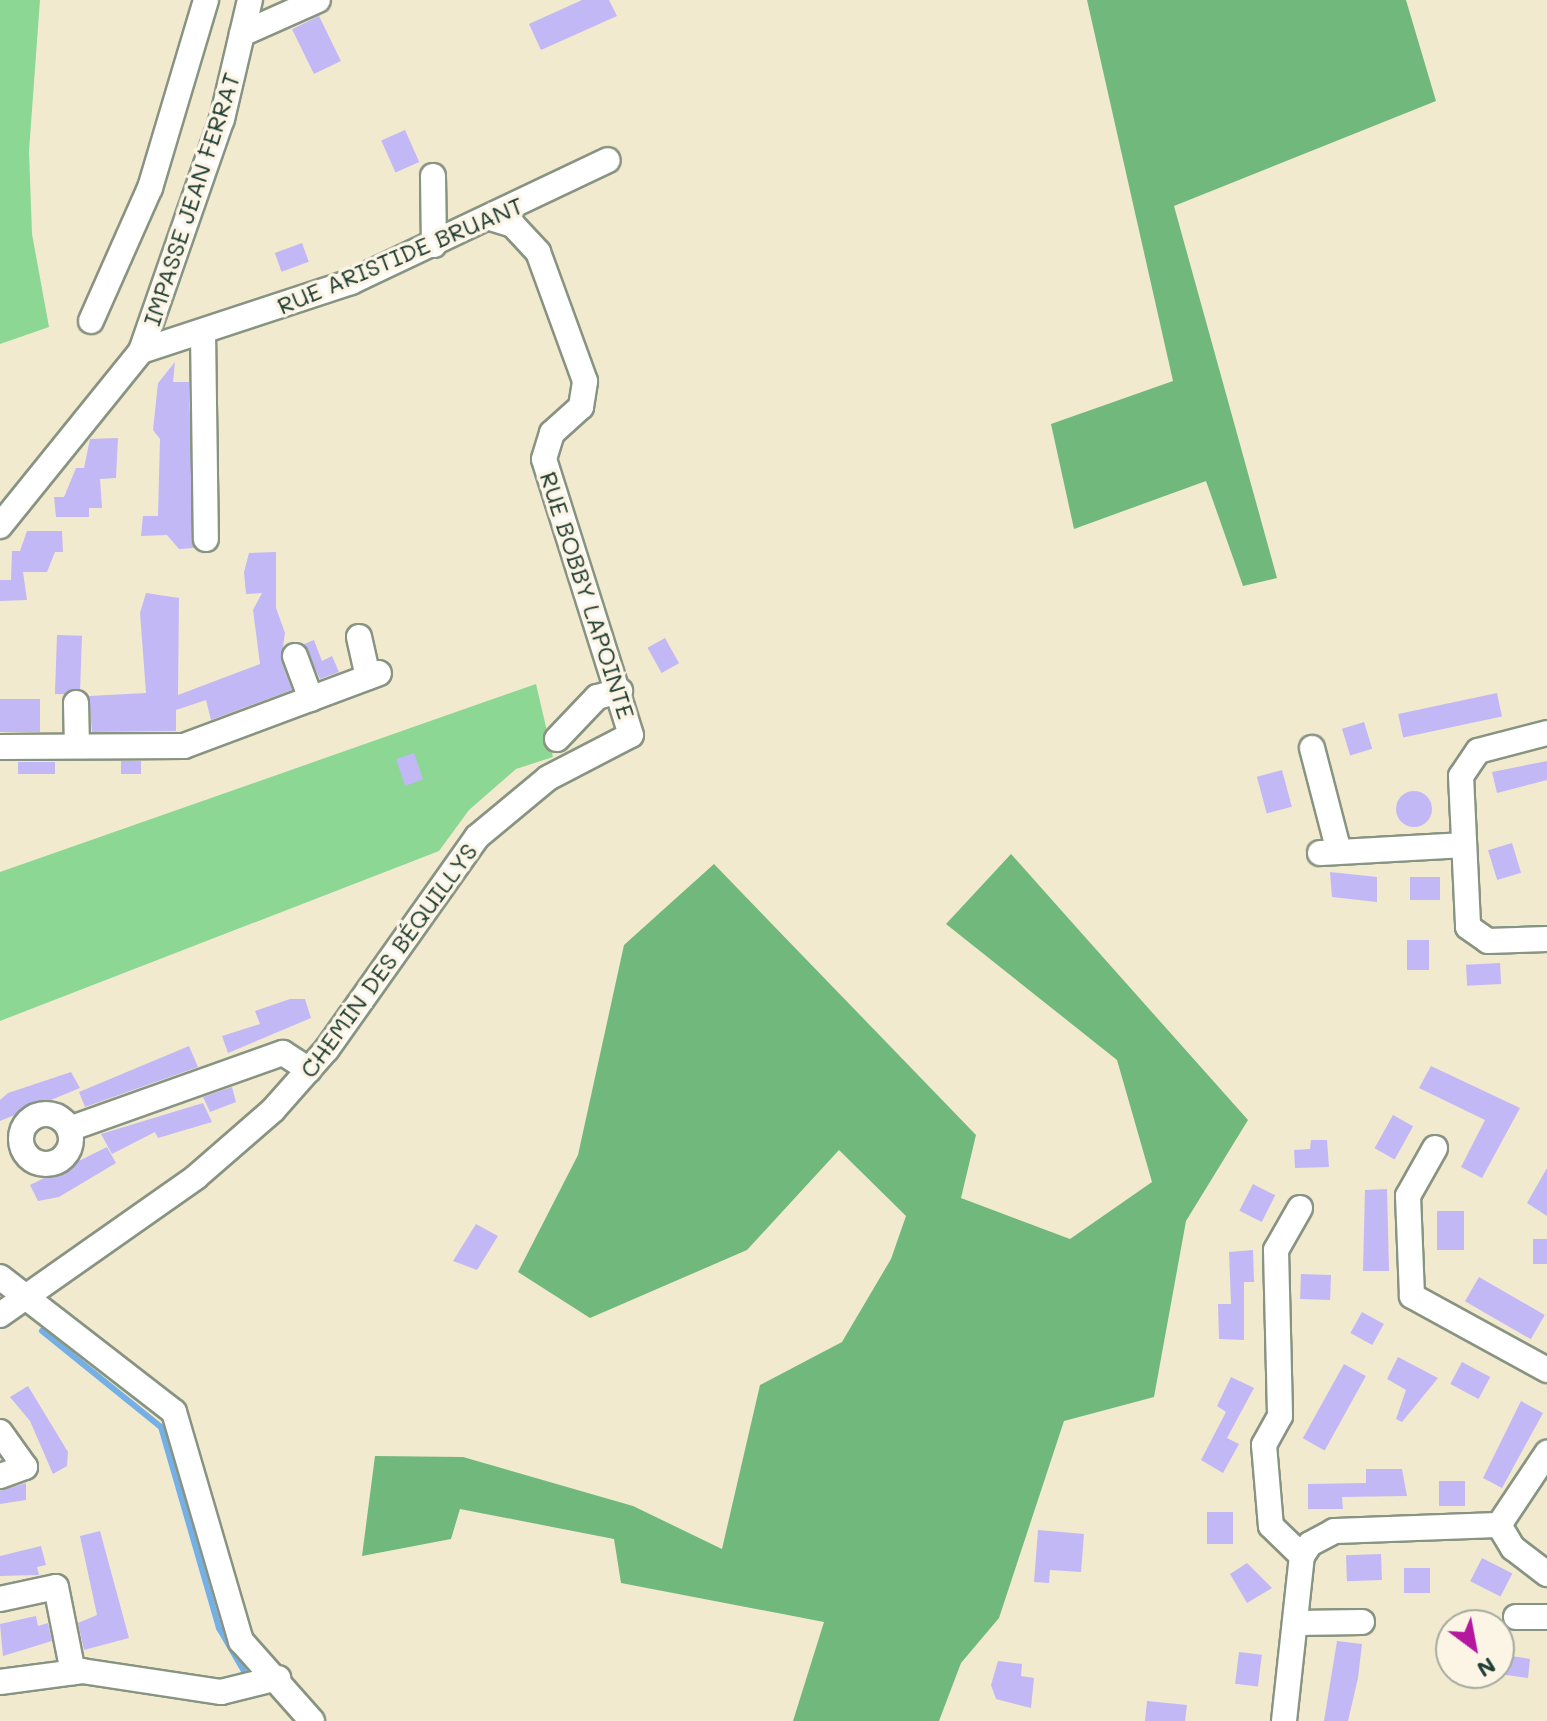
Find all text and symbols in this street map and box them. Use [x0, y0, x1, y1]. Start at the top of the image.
street label: IMPASSE JEAN FERRAT [136, 69, 246, 329]
street label: RUE ARISTIDE BRUANT [273, 190, 527, 320]
street label: RUE BOBBY LAPOINTE [534, 468, 642, 722]
street label: CHEMIN DES BÉQUILLYS [293, 837, 483, 1083]
north arrow [1435, 1609, 1515, 1689]
text: N [1472, 1651, 1502, 1685]

